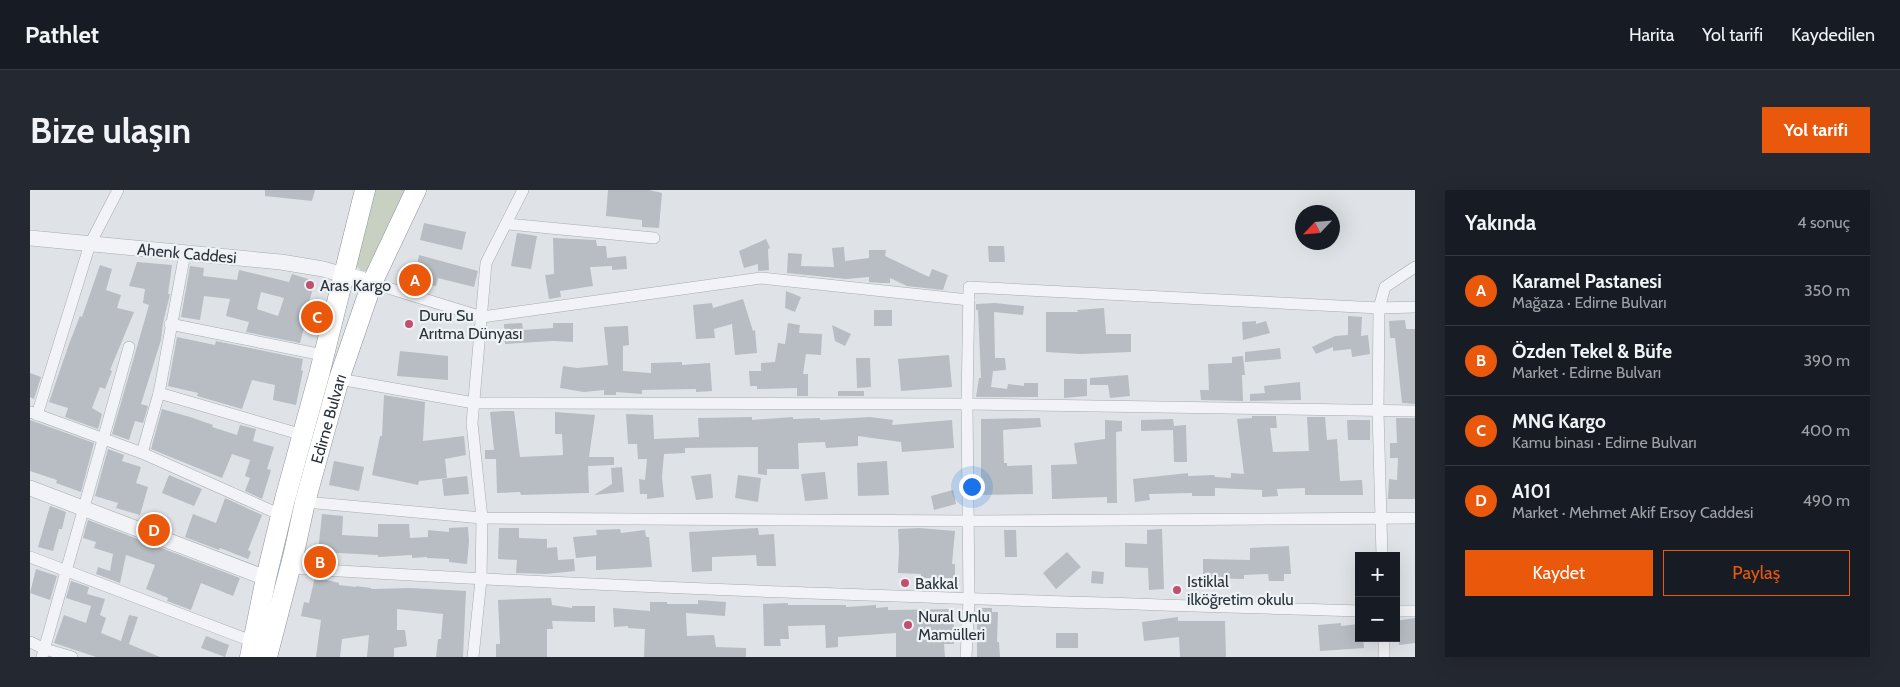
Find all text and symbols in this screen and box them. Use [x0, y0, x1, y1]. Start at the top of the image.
text: Pathlet [25, 20, 99, 49]
text: Harita [1629, 24, 1674, 46]
text: Yol tarifi [1702, 24, 1763, 46]
text: Kaydedilen [1791, 24, 1875, 46]
button: Yol tarifi [1762, 107, 1870, 153]
text: Bize ulaşın [30, 109, 191, 152]
north arrow [1295, 205, 1340, 250]
text: Yakında [1465, 210, 1536, 235]
text: 4 sonuç [1797, 213, 1850, 232]
street label: Ahenk Caddesi [136, 240, 238, 267]
pin: A [399, 261, 431, 299]
text: Karamel Pastanesi [1512, 270, 1662, 293]
place label: Aras Kargo [320, 276, 391, 295]
marker: Aras Kargo [304, 279, 316, 291]
text: A [1476, 281, 1486, 300]
text: 350 m [1804, 281, 1850, 300]
text: Mağaza · Edirne Bulvarı [1512, 293, 1667, 312]
pin: C [301, 298, 333, 336]
place label: Duru Su Arıtma Dünyası [419, 306, 522, 343]
marker: Duru Su Arıtma Dünyası [403, 318, 415, 330]
text: Özden Tekel & Büfe [1512, 340, 1672, 363]
text: B [1476, 351, 1486, 370]
text: 390 m [1803, 351, 1850, 370]
text: Market · Edirne Bulvarı [1512, 363, 1661, 382]
street label: Edirne Bulvarı [307, 371, 350, 466]
text: MNG Kargo [1512, 410, 1606, 433]
text: C [1476, 421, 1486, 440]
text: 400 m [1801, 421, 1850, 440]
text: Kamu binası · Edirne Bulvarı [1512, 433, 1697, 452]
your location [959, 474, 985, 500]
text: A101 [1512, 480, 1551, 503]
text: D [1475, 491, 1487, 510]
text: 490 m [1803, 491, 1850, 510]
text: Market · Mehmet Akif Ersoy Caddesi [1512, 503, 1753, 522]
pin: D [138, 511, 170, 549]
pin: B [304, 543, 336, 581]
button: Kaydet [1465, 550, 1653, 596]
button: Paylaş [1663, 550, 1850, 596]
map controls [1355, 552, 1400, 642]
button: + [1355, 552, 1400, 597]
place label: Istiklal ilköğretim okulu [1187, 572, 1294, 609]
place label: Bakkal [915, 574, 958, 593]
marker: Bakkal [899, 577, 911, 589]
marker: Istiklal ilköğretim okulu [1171, 584, 1183, 596]
button: − [1355, 597, 1400, 642]
place label: Nural Unlu Mamülleri [918, 607, 990, 644]
marker: Nural Unlu Mamülleri [902, 619, 914, 631]

